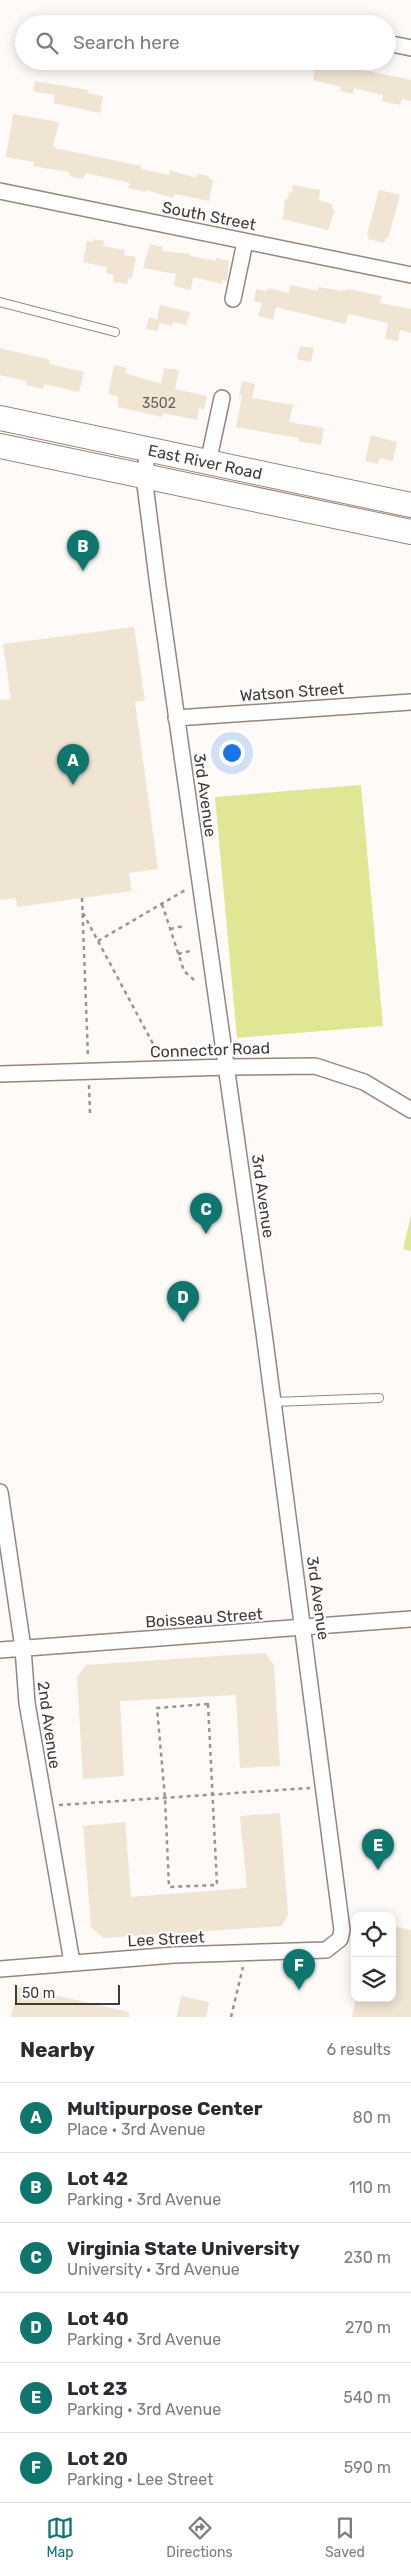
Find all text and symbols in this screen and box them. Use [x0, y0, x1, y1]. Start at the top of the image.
search box [15, 15, 396, 70]
icon: search [33, 29, 61, 57]
text: Search here [73, 31, 180, 54]
street label: South Street [161, 198, 257, 234]
house number: 3502 [142, 395, 176, 412]
street label: East River Road [146, 441, 264, 483]
pin: B [67, 530, 99, 571]
street label: Watson Street [239, 679, 345, 705]
your location [219, 740, 245, 766]
pin: A [57, 744, 89, 785]
street label: 3rd Avenue [190, 752, 220, 838]
street label: Connector Road [150, 1038, 270, 1062]
street label: 3rd Avenue [248, 1153, 278, 1239]
pin: C [190, 1193, 222, 1234]
pin: D [167, 1281, 199, 1322]
street label: 3rd Avenue [303, 1555, 333, 1641]
street label: Boisseau Street [145, 1604, 263, 1632]
street label: 2nd Avenue [33, 1680, 65, 1770]
pin: E [362, 1829, 394, 1870]
map controls [351, 1912, 396, 2002]
button: locate [351, 1912, 396, 1957]
street label: Lee Street [127, 1927, 205, 1951]
pin: F [283, 1949, 315, 1990]
button: layers [351, 1957, 396, 2002]
scale bar [15, 1982, 120, 2005]
text: 50 m [22, 1985, 55, 2002]
text: Nearby [20, 2037, 95, 2062]
text: 6 results [326, 2040, 391, 2059]
text: Multipurpose Center [67, 2097, 262, 2120]
text: A [30, 2108, 42, 2127]
text: 80 m [353, 2108, 391, 2127]
text: Place · 3rd Avenue [67, 2120, 206, 2139]
text: Lot 42 [67, 2167, 128, 2190]
text: B [30, 2178, 42, 2197]
text: 110 m [349, 2178, 391, 2197]
text: Parking · 3rd Avenue [67, 2190, 221, 2209]
text: Virginia State University [67, 2237, 300, 2260]
text: C [30, 2248, 42, 2267]
text: 230 m [344, 2248, 391, 2267]
text: University · 3rd Avenue [67, 2260, 240, 2279]
text: Lot 40 [67, 2307, 129, 2330]
text: D [30, 2318, 42, 2337]
text: 270 m [345, 2318, 391, 2337]
text: Parking · 3rd Avenue [67, 2330, 221, 2349]
text: Lot 23 [67, 2377, 128, 2400]
text: E [31, 2388, 41, 2407]
text: 540 m [343, 2388, 391, 2407]
text: Parking · 3rd Avenue [67, 2400, 221, 2419]
text: Lot 20 [67, 2447, 128, 2470]
text: F [31, 2458, 41, 2477]
text: 590 m [344, 2458, 391, 2477]
text: Parking · Lee Street [67, 2470, 213, 2489]
tab: Map [46, 2514, 74, 2561]
tab: Directions [166, 2514, 233, 2561]
tab: Saved [325, 2514, 365, 2561]

